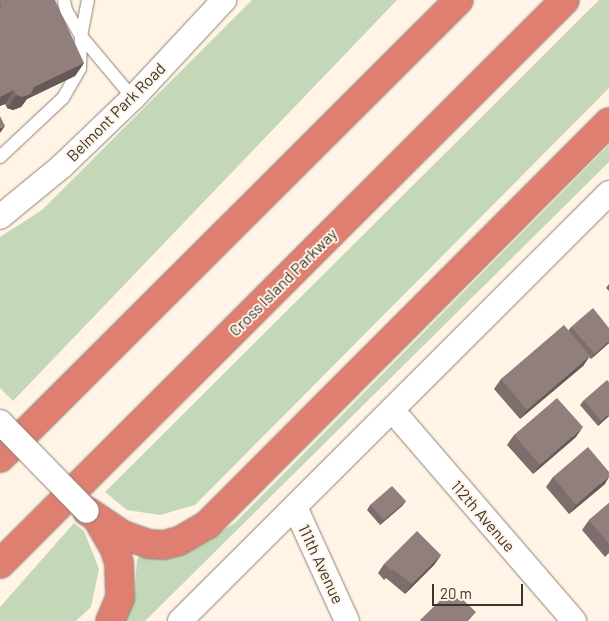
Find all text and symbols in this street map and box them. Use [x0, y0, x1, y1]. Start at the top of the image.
street label: Belmont Park Road [63, 59, 169, 165]
street label: Cross Island Parkway [225, 224, 341, 340]
street label: 112th Avenue [447, 476, 519, 556]
street label: 111th Avenue [294, 521, 348, 607]
scale bar [434, 574, 525, 606]
text: 20 m [440, 584, 472, 602]

